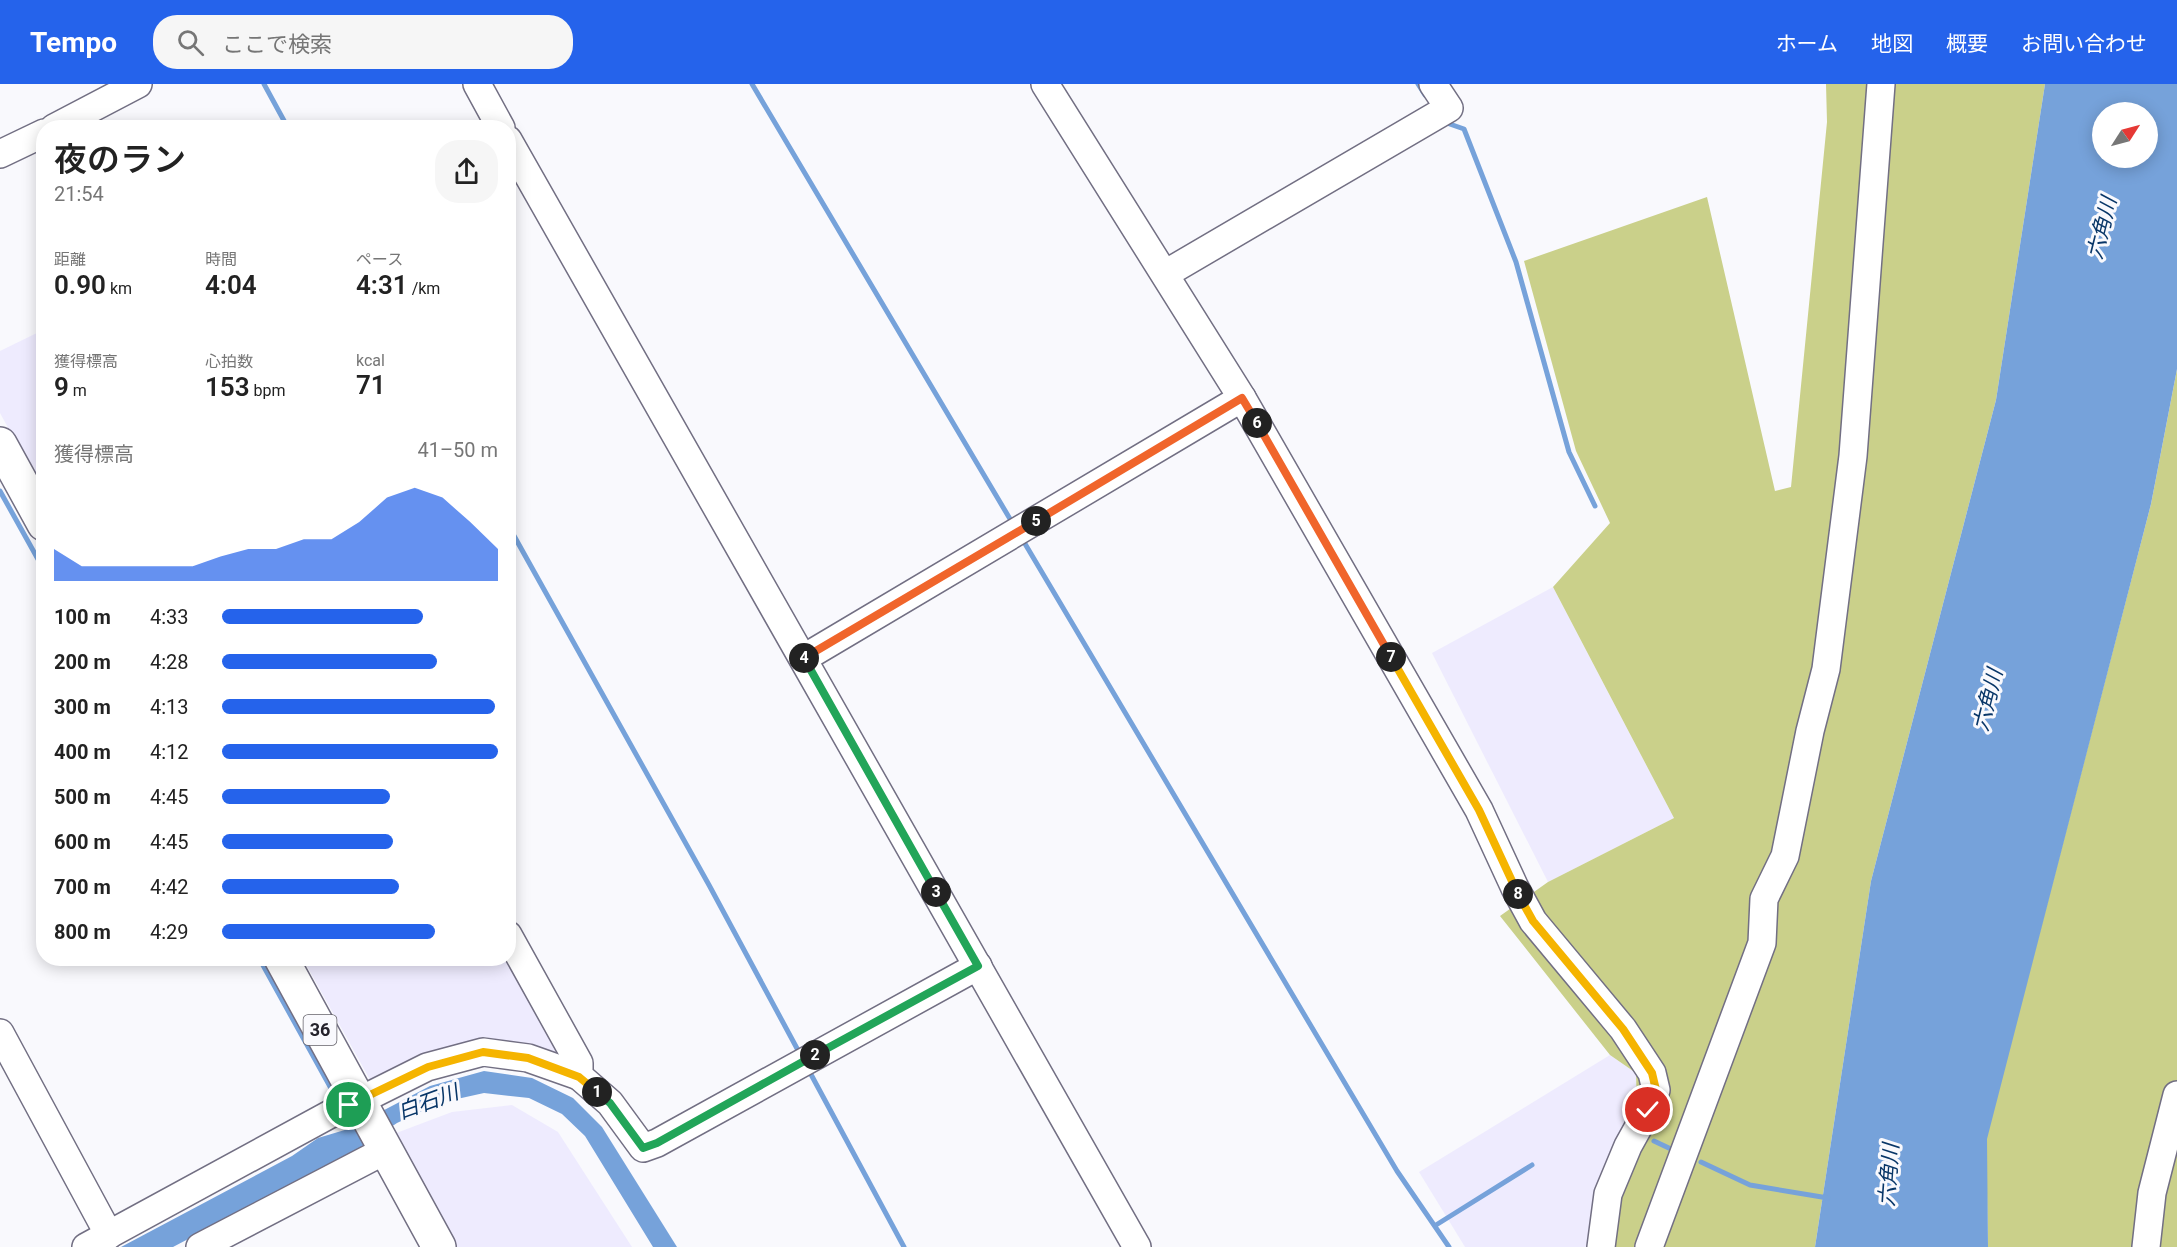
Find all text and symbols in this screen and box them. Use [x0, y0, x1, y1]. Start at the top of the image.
search box [153, 15, 573, 69]
text: Tempo [30, 26, 117, 59]
icon: search [174, 26, 207, 59]
text: ここで検索 [222, 32, 332, 57]
text: ホーム [1776, 32, 1838, 56]
text: 地図 [1871, 32, 1913, 56]
text: 概要 [1946, 32, 1988, 56]
text: お問い合わせ [2021, 32, 2147, 56]
north arrow [2092, 102, 2158, 168]
map controls [2092, 102, 2158, 168]
text: 夜のラン [54, 140, 186, 179]
button: share [435, 140, 498, 203]
text: 21:54 [54, 182, 104, 206]
water label: 六角川 [2083, 193, 2122, 261]
text: 距離 [54, 250, 86, 269]
text: 時間 [205, 250, 237, 269]
text: ペース [356, 250, 403, 269]
text: 0.90 [54, 270, 106, 300]
text: 4:04 [205, 270, 257, 300]
text: 4:31 [356, 270, 408, 300]
text: km [106, 279, 132, 298]
text: /km [408, 279, 440, 298]
text: kcal [356, 351, 385, 370]
text: 獲得標高 [54, 352, 118, 371]
text: 心拍数 [205, 352, 253, 371]
text: 71 [356, 370, 386, 400]
text: 9 [54, 372, 69, 402]
text: 153 [205, 372, 250, 402]
text: m [69, 381, 87, 400]
text: bpm [250, 381, 286, 400]
pin: 6 [1242, 408, 1272, 438]
text: 6 [1252, 413, 1262, 432]
text: 41–50 m [417, 438, 498, 462]
text: 獲得標高 [54, 442, 134, 466]
pin: 5 [1021, 506, 1051, 536]
text: 5 [1031, 511, 1041, 530]
text: 100 m [54, 605, 111, 629]
text: 4:33 [150, 605, 189, 629]
pin: 7 [1376, 642, 1406, 672]
pin: 4 [789, 643, 819, 673]
text: 7 [1386, 647, 1396, 666]
text: 4 [799, 648, 809, 667]
text: 200 m [54, 650, 111, 674]
text: 4:28 [150, 650, 189, 674]
water label: 六角川 [1969, 665, 2008, 733]
text: 300 m [54, 695, 111, 719]
text: 4:13 [150, 695, 189, 719]
text: 400 m [54, 740, 111, 764]
text: 4:12 [150, 740, 189, 764]
text: 500 m [54, 785, 111, 809]
text: 4:45 [150, 785, 189, 809]
text: 600 m [54, 830, 111, 854]
text: 4:45 [150, 830, 189, 854]
text: 700 m [54, 875, 111, 899]
text: 4:42 [150, 875, 189, 899]
pin: 3 [921, 877, 951, 907]
pin: 8 [1503, 879, 1533, 909]
text: 3 [931, 882, 941, 901]
text: 8 [1513, 884, 1523, 903]
text: 800 m [54, 920, 111, 944]
text: 4:29 [150, 920, 189, 944]
road number: 36 [304, 1015, 336, 1045]
pin: 2 [800, 1040, 830, 1070]
text: 2 [810, 1045, 820, 1064]
pin: 1 [582, 1077, 612, 1107]
pin [323, 1079, 374, 1130]
water label: 白石川 [394, 1079, 464, 1124]
text: 1 [592, 1082, 602, 1101]
pin [1622, 1084, 1673, 1135]
icon: arrive [332, 1088, 365, 1121]
icon: check [1631, 1093, 1664, 1126]
water label: 六角川 [1875, 1141, 1903, 1207]

